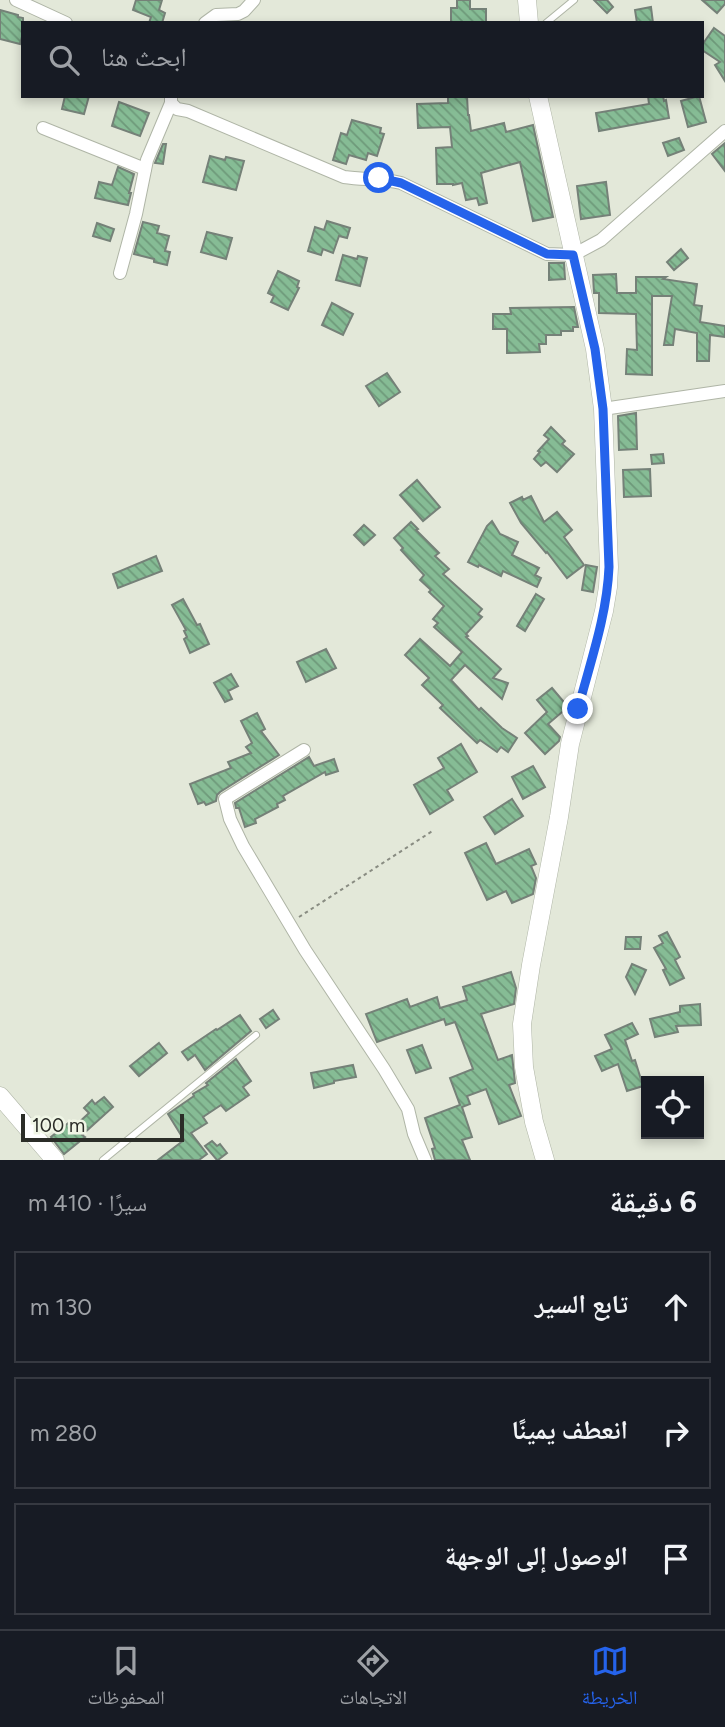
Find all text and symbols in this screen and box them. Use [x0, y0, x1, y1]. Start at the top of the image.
search box [21, 21, 704, 98]
icon: search [45, 41, 83, 79]
text: ابحث هنا [101, 41, 187, 73]
route start [363, 162, 394, 193]
route end [562, 693, 593, 724]
map controls [641, 1076, 704, 1139]
button: locate [641, 1076, 704, 1139]
scale bar [21, 1111, 184, 1143]
text: 100 m [32, 1114, 85, 1137]
text: 6 دقيقة [609, 1183, 697, 1220]
text: سيرًا · 410 m [28, 1189, 147, 1217]
text: تابع السير [535, 1288, 628, 1320]
icon: ahead [657, 1288, 695, 1326]
text: 130 m [30, 1293, 92, 1321]
text: انعطف يمينًا [512, 1414, 628, 1446]
icon: right [657, 1414, 695, 1452]
text: 280 m [30, 1419, 97, 1447]
text: الوصول إلى الوجهة [445, 1540, 628, 1572]
icon: arrive [657, 1540, 695, 1578]
tab: المحفوظات [87, 1642, 165, 1716]
tab: الاتجاهات [339, 1642, 407, 1716]
tab: الخريطة [582, 1642, 638, 1716]

